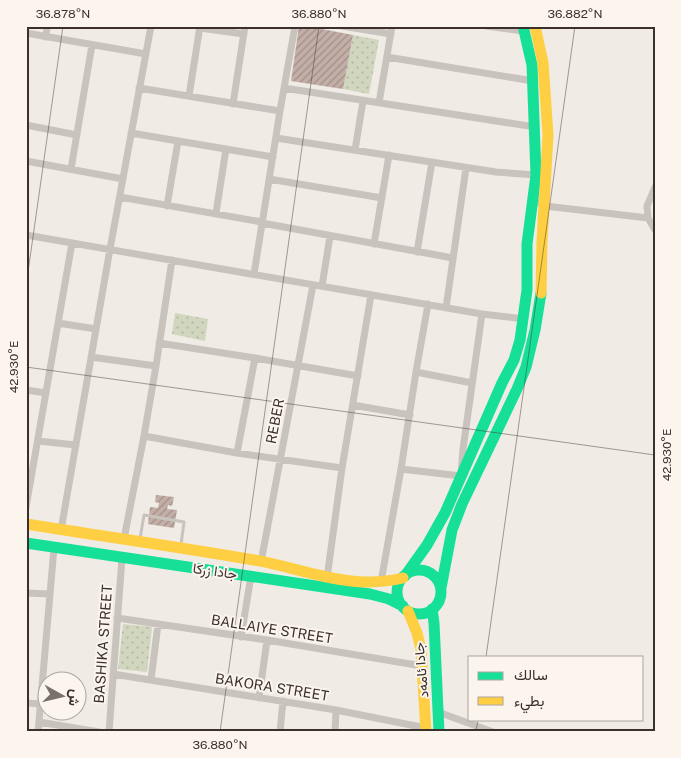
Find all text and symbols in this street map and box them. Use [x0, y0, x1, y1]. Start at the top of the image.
text: 36.878°N [36, 7, 90, 21]
text: 36.880°N [292, 7, 346, 21]
text: 36.882°N [548, 7, 602, 21]
text: 42.930°E [7, 341, 21, 393]
street label: REBER [263, 397, 287, 445]
text: 42.930°E [660, 429, 674, 481]
street label: جادا زرکا [192, 560, 238, 583]
street label: BASHIKA STREET [91, 584, 115, 704]
street label: BALLAIYE STREET [210, 611, 334, 647]
street label: جادا ئامەد [411, 641, 432, 698]
legend [468, 656, 644, 720]
text: سالك [514, 666, 548, 683]
north arrow [38, 670, 88, 720]
street label: BAKORA STREET [214, 670, 330, 704]
text: ش [65, 688, 84, 707]
text: بطيء [514, 692, 544, 714]
text: 36.880°N [193, 738, 247, 752]

